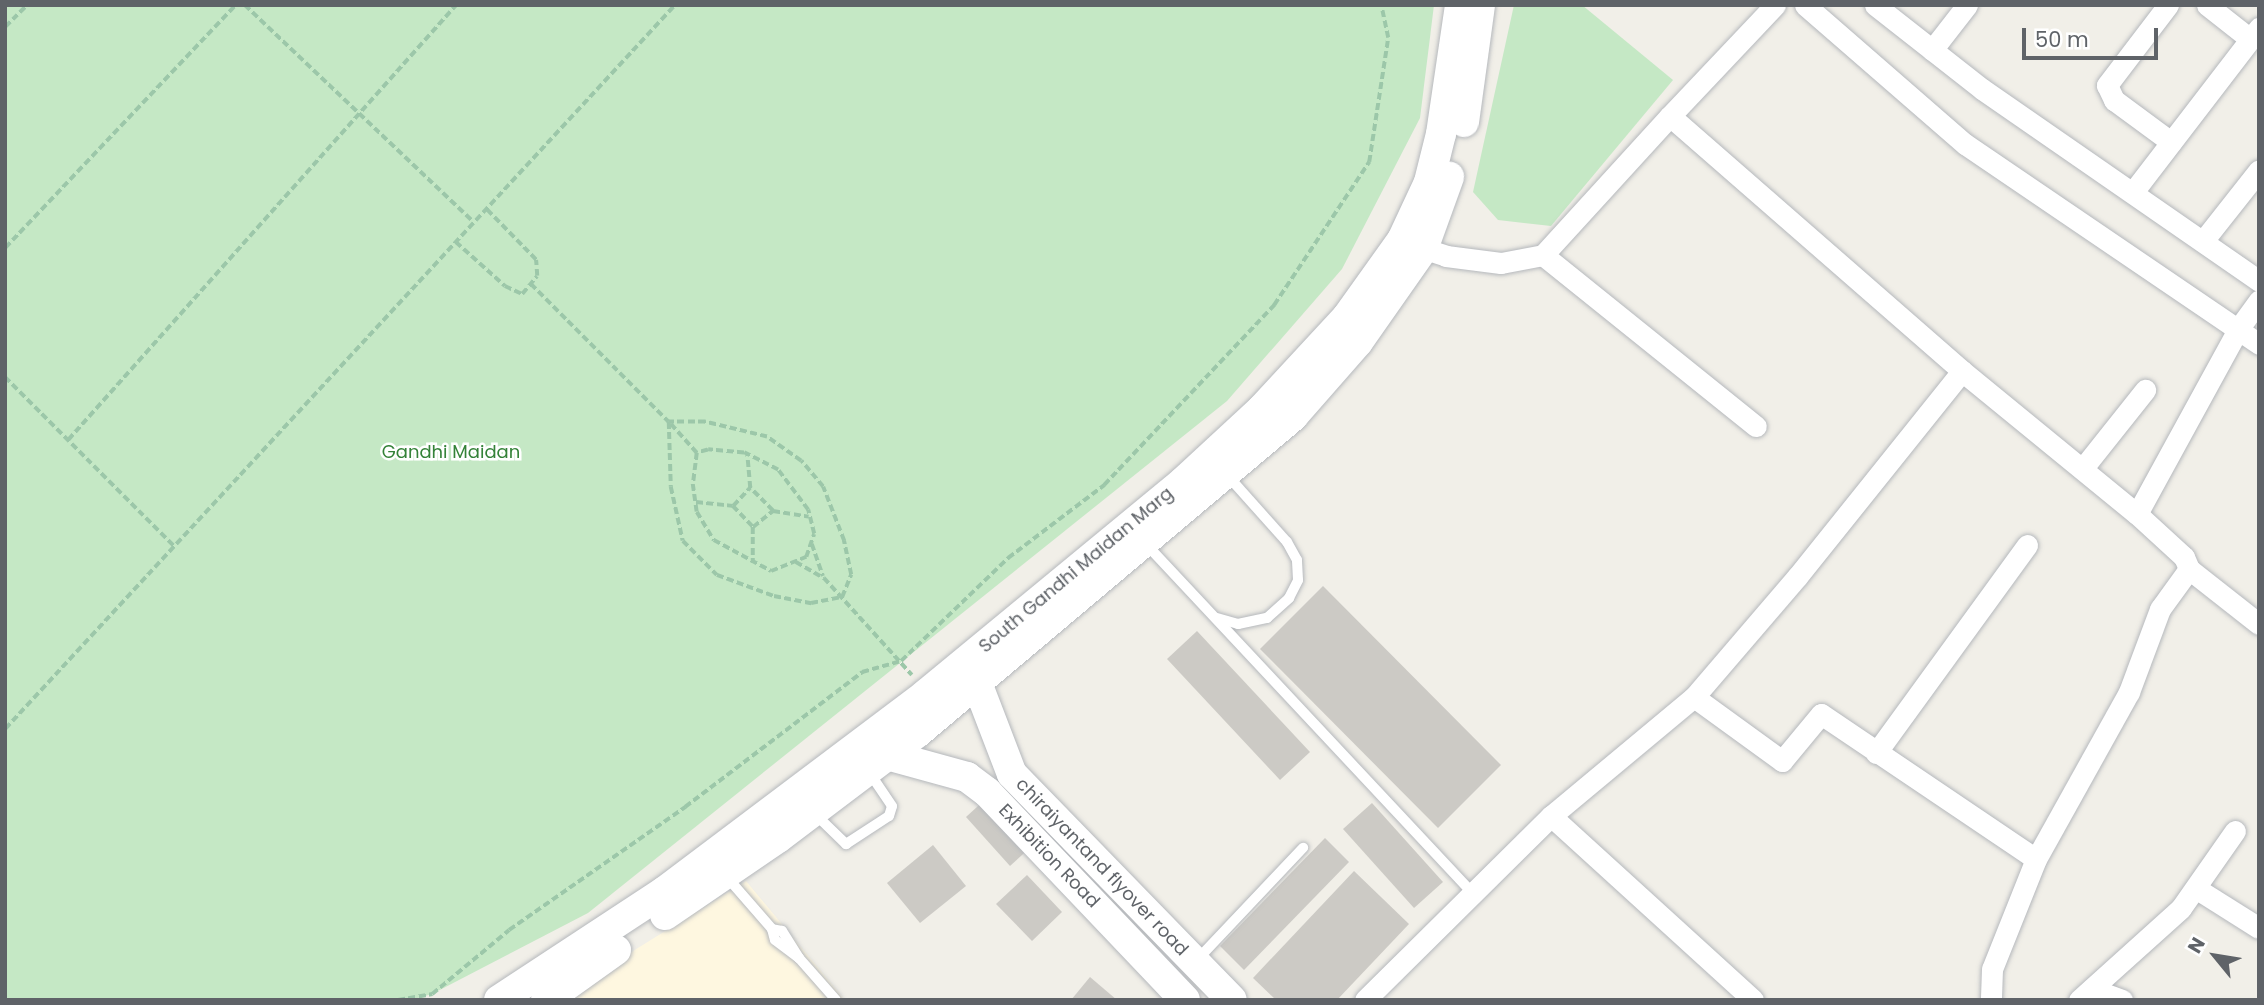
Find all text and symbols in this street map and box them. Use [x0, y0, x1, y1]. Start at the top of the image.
scale bar [2026, 14, 2162, 58]
text: 50 m [2035, 25, 2089, 54]
park label: Gandhi Maidan [382, 441, 520, 463]
street label: South Gandhi Maidan Marg [975, 483, 1177, 657]
street label: chiraiyantand flyover road [1011, 774, 1193, 960]
street label: Exhibition Road [994, 800, 1104, 912]
north arrow [2180, 921, 2250, 991]
text: N [2181, 932, 2212, 958]

